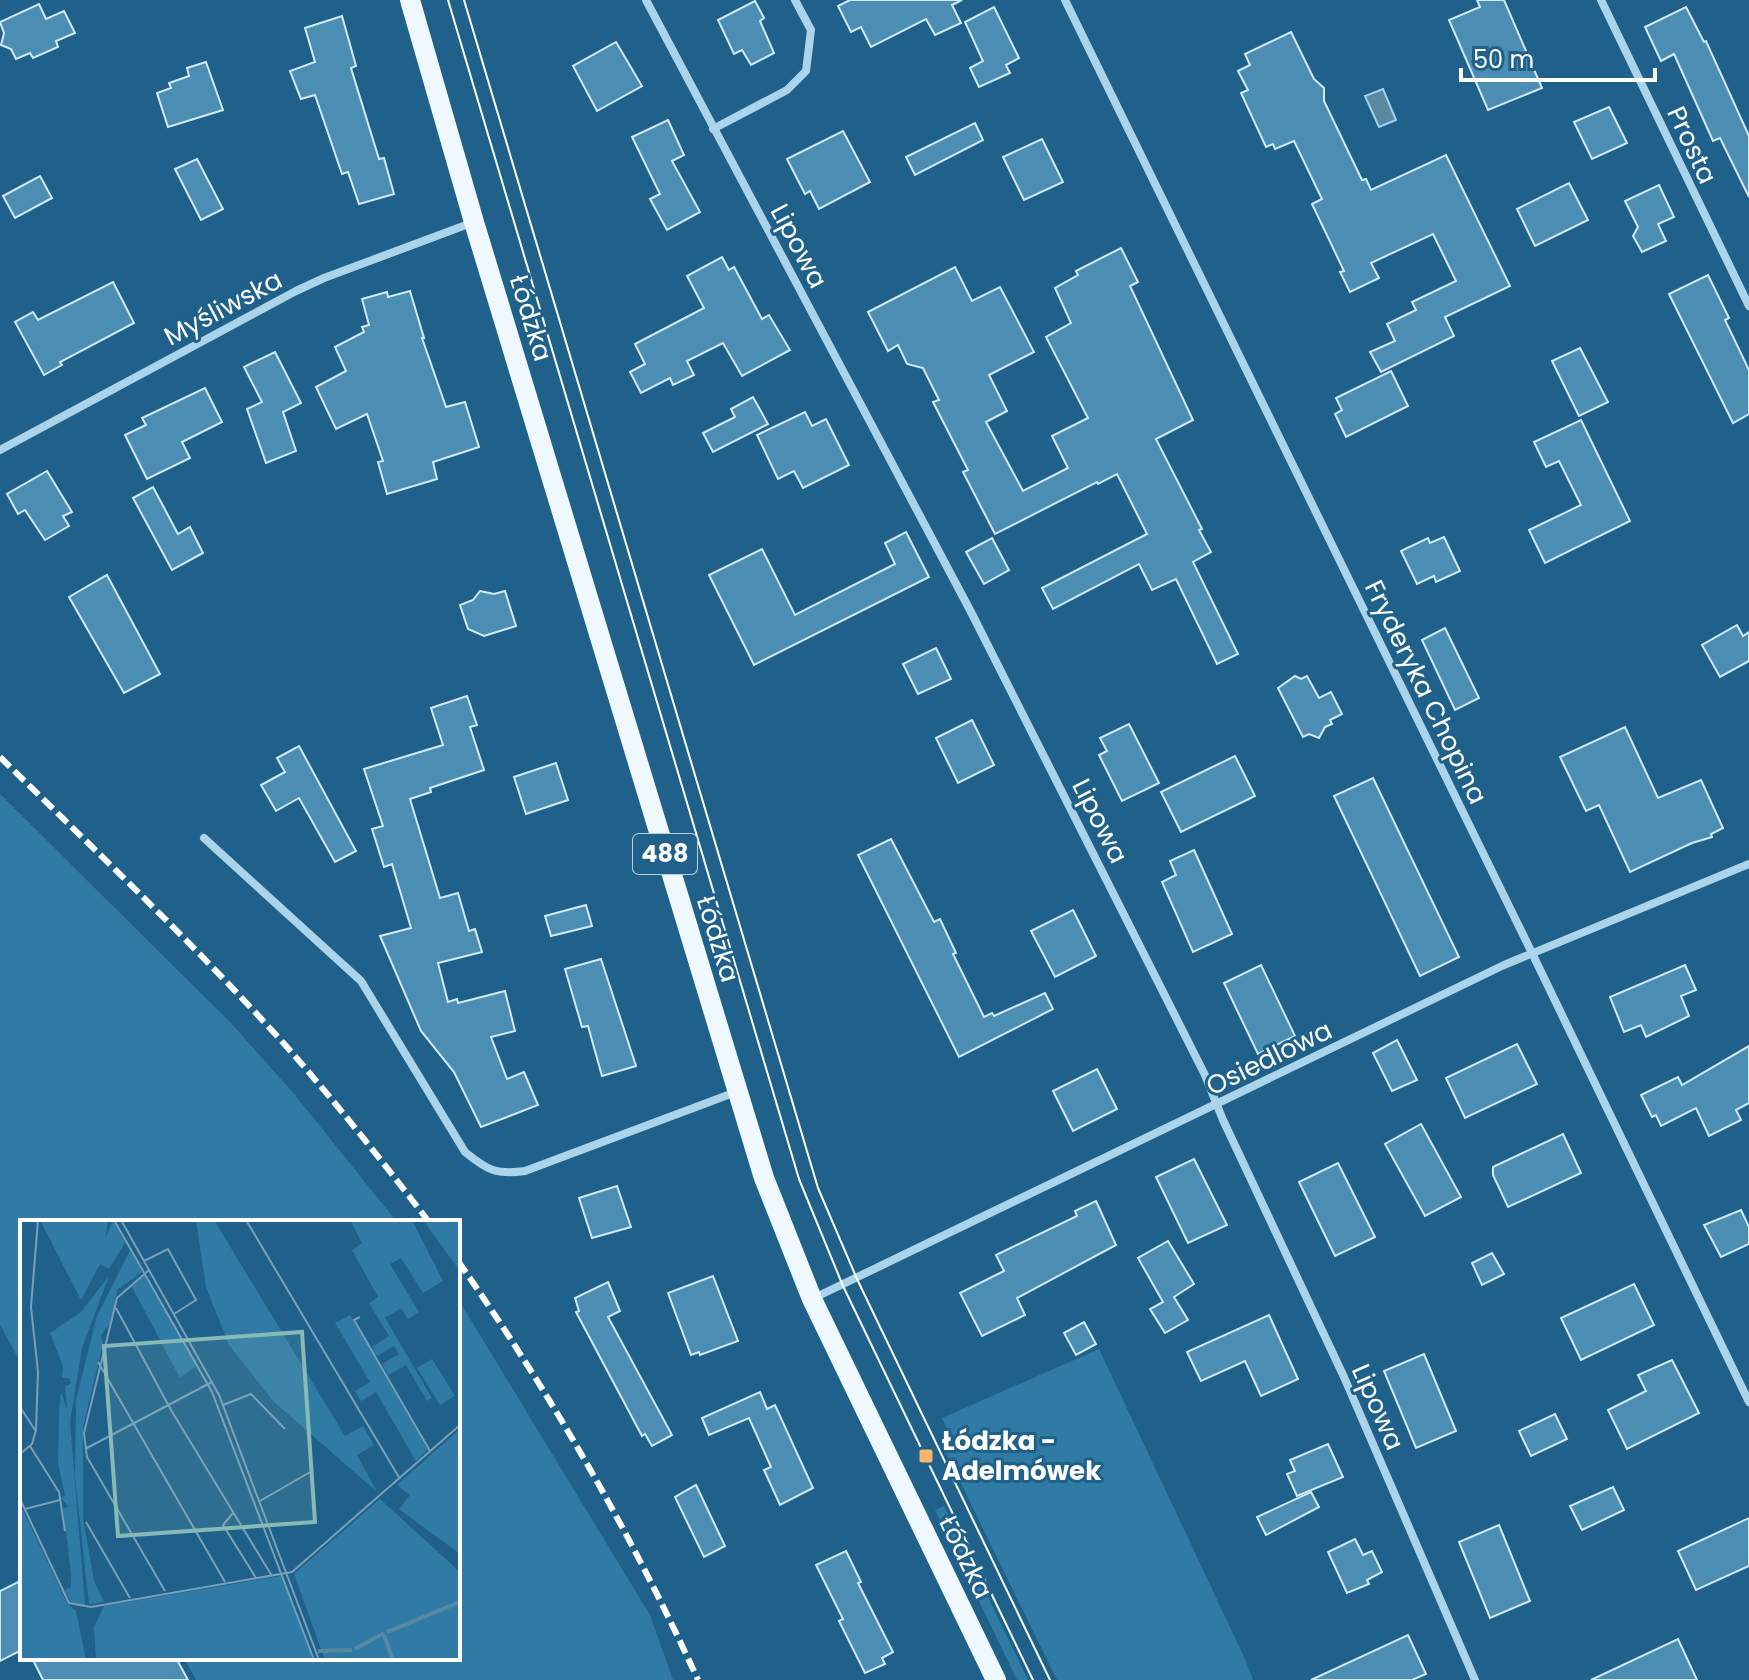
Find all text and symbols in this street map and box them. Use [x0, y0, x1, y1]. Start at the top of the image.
scale bar [1461, 32, 1655, 82]
text: 50 m [1473, 43, 1534, 76]
street label: Prosta [1658, 100, 1726, 190]
street label: Lipowa [762, 197, 836, 295]
street label: Myśliwska [157, 262, 289, 354]
street label: Łódzka [501, 270, 561, 366]
street label: Fryderyka Chopina [1356, 574, 1496, 810]
street label: Lipowa [1063, 772, 1137, 870]
road number: 488 [633, 834, 697, 874]
street label: Łódzka [688, 891, 748, 987]
street label: Osiedlowa [1200, 1012, 1338, 1104]
inset map [20, 1220, 460, 1660]
street label: Lipowa [1343, 1358, 1413, 1456]
place label: Łódzka - Adelmówek [942, 1423, 1101, 1489]
marker: Łódzka - Adelmówek [917, 1447, 935, 1465]
street label: Łódzka [930, 1509, 1002, 1605]

